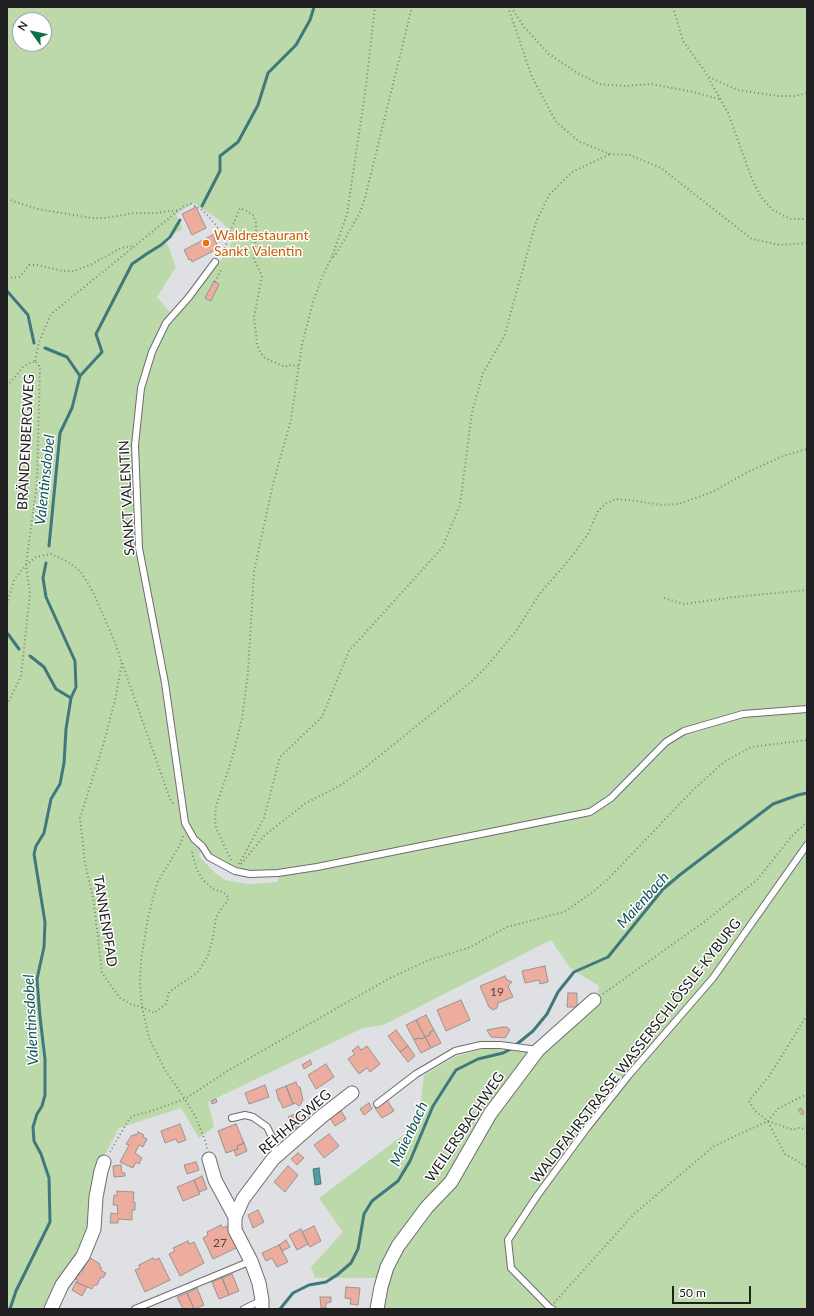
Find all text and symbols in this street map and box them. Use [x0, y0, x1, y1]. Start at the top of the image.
north arrow [12, 12, 52, 52]
text: N [15, 19, 30, 33]
place label: Waldrestaurant Sankt Valentin [214, 227, 309, 260]
marker: Waldrestaurant Sankt Valentin [201, 238, 211, 248]
street label: BRÄNDENBERGWEG [14, 374, 38, 510]
water label: Valentinsdobel [31, 434, 59, 526]
street label: SANKT VALENTIN [116, 440, 138, 556]
water label: Maienbach [613, 868, 673, 932]
street label: TANNENPFAD [89, 874, 121, 968]
street label: WALDFAHRSTRASSE WASSERSCHLÖSSLE-KYBURG [527, 915, 745, 1187]
water label: Valentinsdobel [20, 974, 42, 1066]
house number: 19 [490, 985, 504, 999]
street label: WEILERSBACHWEG [422, 1069, 508, 1185]
street label: REHHAGWEG [255, 1086, 335, 1158]
water label: Maienbach [386, 1099, 432, 1169]
house number: 27 [213, 1236, 227, 1250]
scale bar [674, 1278, 753, 1304]
text: 50 m [679, 1285, 706, 1300]

